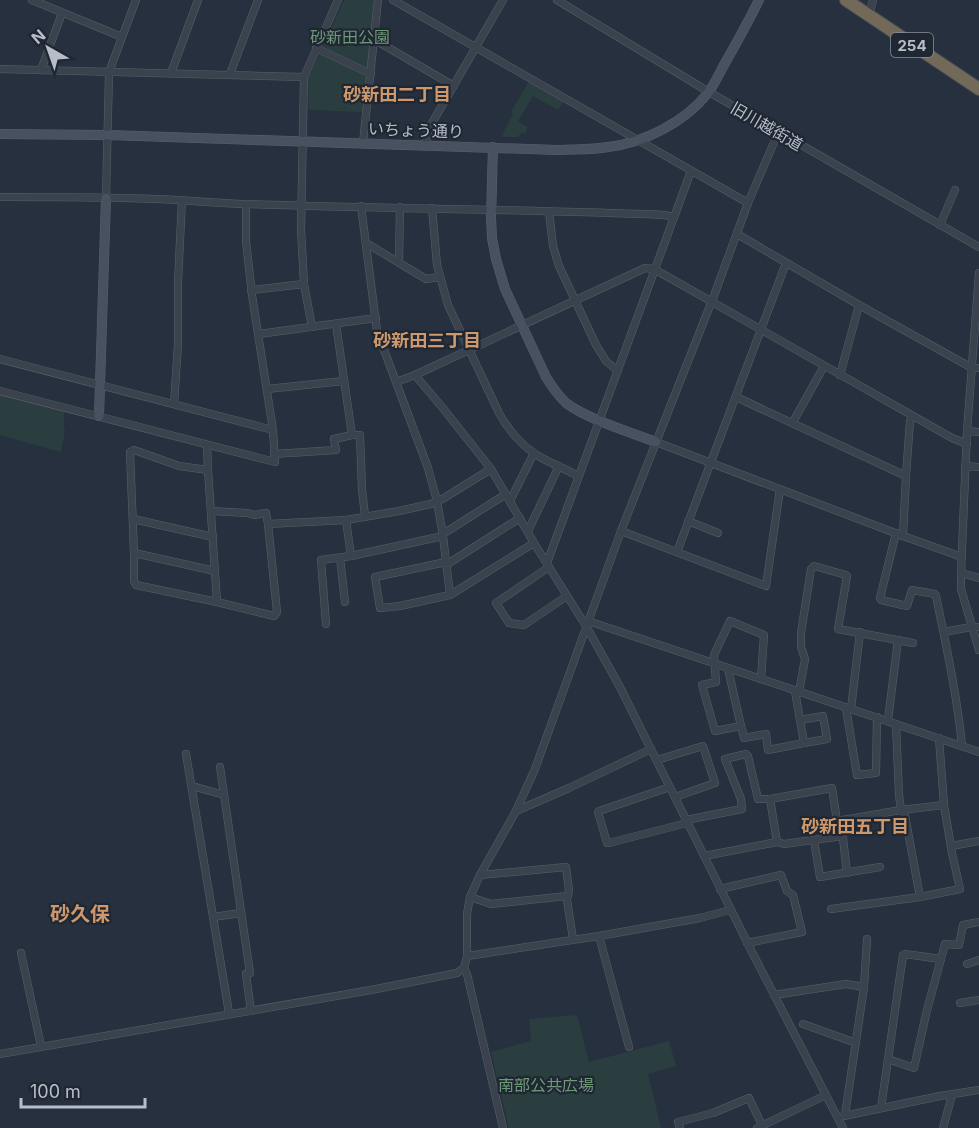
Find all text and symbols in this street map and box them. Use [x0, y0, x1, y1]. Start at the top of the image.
north arrow [18, 18, 78, 78]
text: N [27, 25, 49, 48]
park label: 砂新田公園 [310, 27, 390, 47]
road number: 254 [891, 33, 933, 57]
district label: 砂新田二丁目 [343, 84, 451, 105]
street label: 旧川越街道 [727, 97, 807, 155]
street label: いちょう通り [368, 118, 464, 142]
district label: 砂新田三丁目 [373, 330, 481, 351]
district label: 砂新田五丁目 [801, 816, 909, 837]
district label: 砂久保 [50, 902, 110, 926]
scale bar [21, 1071, 146, 1109]
park label: 南部公共広場 [498, 1075, 594, 1095]
text: 100 m [30, 1081, 81, 1102]

